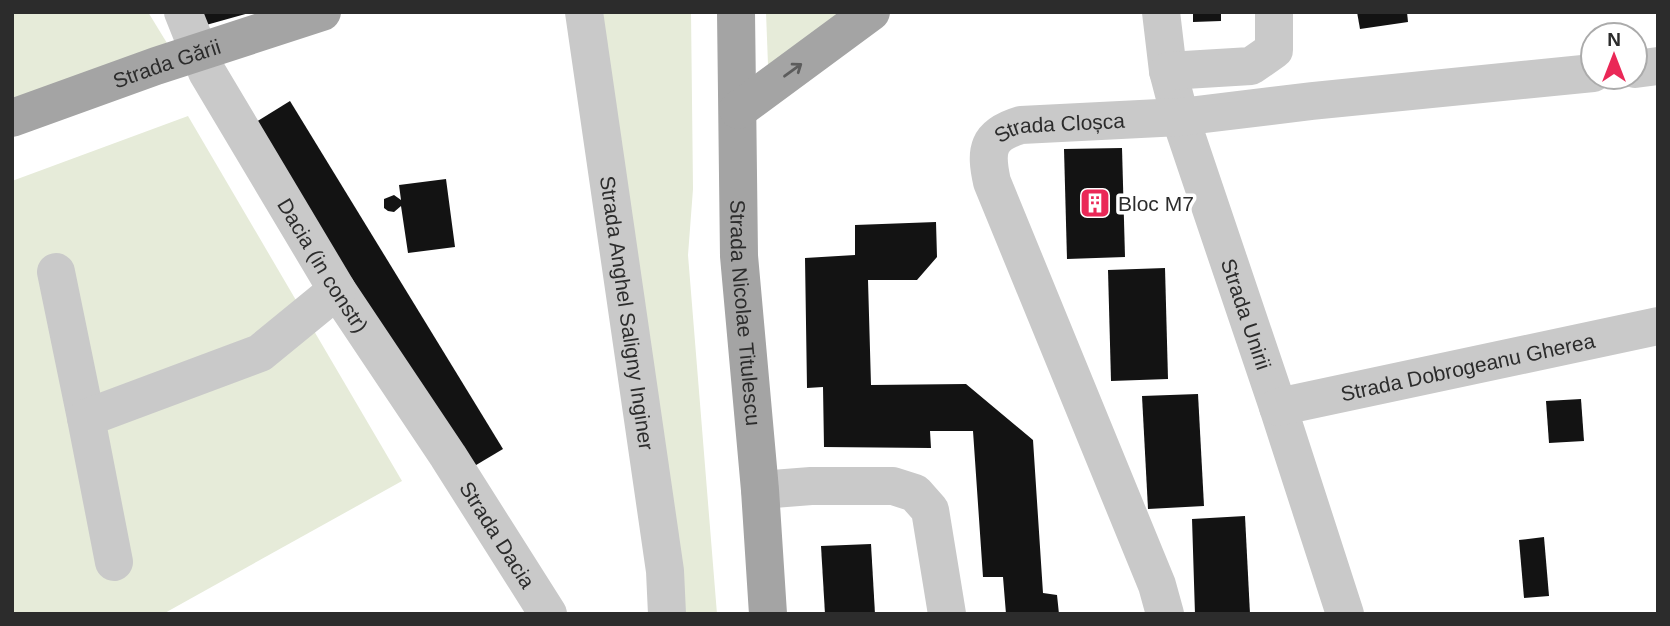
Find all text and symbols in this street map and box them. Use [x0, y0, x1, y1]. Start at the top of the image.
north arrow [1579, 21, 1649, 91]
text: N [1607, 29, 1621, 50]
street label: Strada Gării [110, 34, 223, 92]
one-way arrow [783, 63, 802, 78]
street label: Strada Cloșca [989, 108, 1126, 147]
street label: Strada Anghel Saligny Inginer [596, 174, 659, 452]
building icon: Bloc M7 [1078, 186, 1112, 220]
place label: Bloc M7 [1118, 192, 1194, 215]
street label: Dacia (in constr) [273, 194, 373, 336]
street label: Strada Nicolae Titulescu [727, 200, 766, 427]
street label: Strada Unirii [1217, 256, 1276, 373]
street label: Strada Dobrogeanu Gherea [1339, 328, 1597, 405]
street label: Strada Dacia [455, 477, 540, 592]

